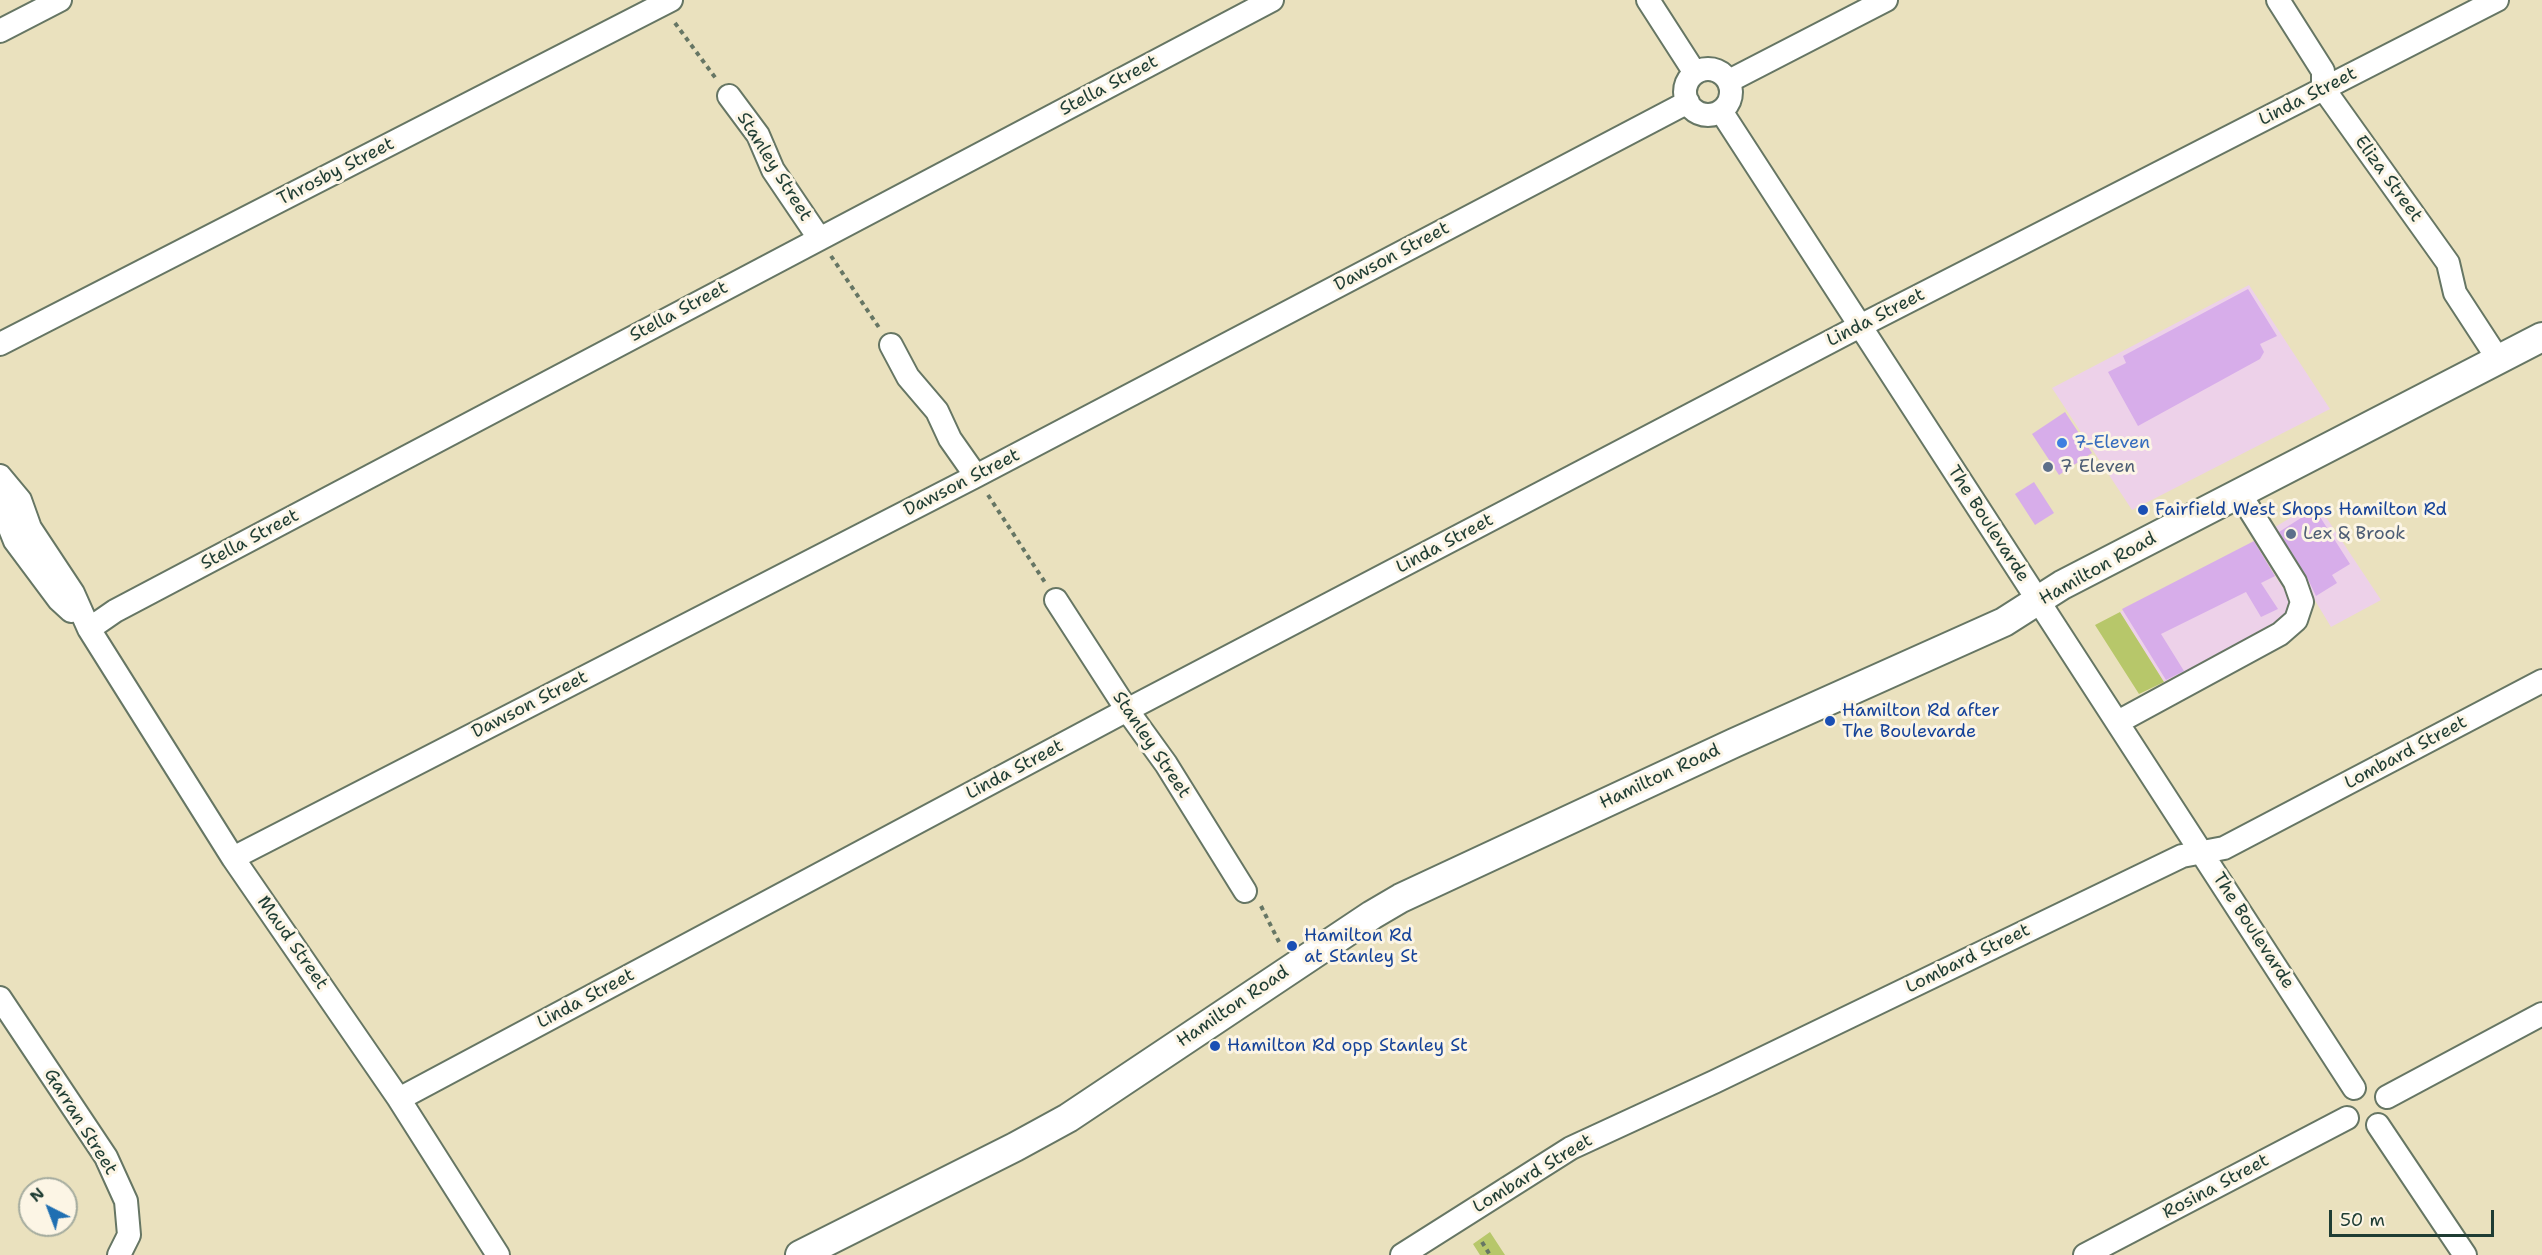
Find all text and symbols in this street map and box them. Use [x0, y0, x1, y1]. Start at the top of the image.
street label: Stella Street [1056, 51, 1162, 121]
street label: Linda Street [2255, 63, 2361, 131]
street label: Stanley Street [732, 109, 816, 225]
street label: Eliza Street [2349, 132, 2427, 226]
street label: Throsby Street [274, 133, 398, 211]
street label: Dawson Street [1331, 218, 1453, 296]
street label: Stella Street [626, 277, 732, 347]
street label: Linda Street [1823, 284, 1929, 352]
place label: 7-Eleven [2074, 432, 2150, 454]
marker: 7-Eleven [2055, 436, 2069, 450]
street label: Dawson Street [900, 444, 1024, 522]
place label: 7 Eleven [2060, 456, 2135, 478]
marker: 7 Eleven [2041, 460, 2055, 474]
street label: The Boulevarde [1942, 462, 2034, 586]
place label: Fairfield West Shops Hamilton Rd [2155, 499, 2447, 521]
marker: Fairfield West Shops Hamilton Rd [2136, 503, 2150, 517]
street label: Stella Street [197, 505, 303, 575]
street label: Linda Street [1393, 509, 1497, 579]
place label: Lex & Brook [2303, 523, 2406, 545]
marker: Lex & Brook [2284, 527, 2298, 541]
street label: Hamilton Road [2036, 528, 2160, 610]
street label: Dawson Street [468, 666, 592, 744]
street label: Stanley Street [1107, 687, 1195, 803]
place label: Hamilton Rd after The Boulevarde [1842, 700, 2000, 742]
street label: Lombard Street [2341, 712, 2471, 794]
marker: Hamilton Rd after The Boulevarde [1823, 714, 1837, 728]
street label: Linda Street [963, 735, 1067, 805]
street label: Hamilton Road [1596, 740, 1724, 814]
street label: The Boulevarde [2207, 869, 2299, 993]
street label: Maud Street [252, 892, 332, 994]
street label: Lombard Street [1902, 920, 2034, 998]
place label: Hamilton Rd at Stanley St [1304, 925, 1418, 968]
marker: Hamilton Rd at Stanley St [1285, 939, 1299, 953]
street label: Hamilton Road [1173, 962, 1293, 1052]
street label: Linda Street [534, 964, 638, 1034]
place label: Hamilton Rd opp Stanley St [1227, 1035, 1468, 1057]
marker: Hamilton Rd opp Stanley St [1208, 1039, 1222, 1053]
street label: Garran Street [39, 1065, 121, 1179]
street label: Lombard Street [1469, 1130, 1597, 1218]
street label: Rosina Street [2159, 1150, 2273, 1224]
north arrow [18, 1177, 78, 1237]
text: N [25, 1183, 49, 1207]
scale bar [2332, 1198, 2497, 1236]
text: 50 m [2340, 1208, 2385, 1232]

